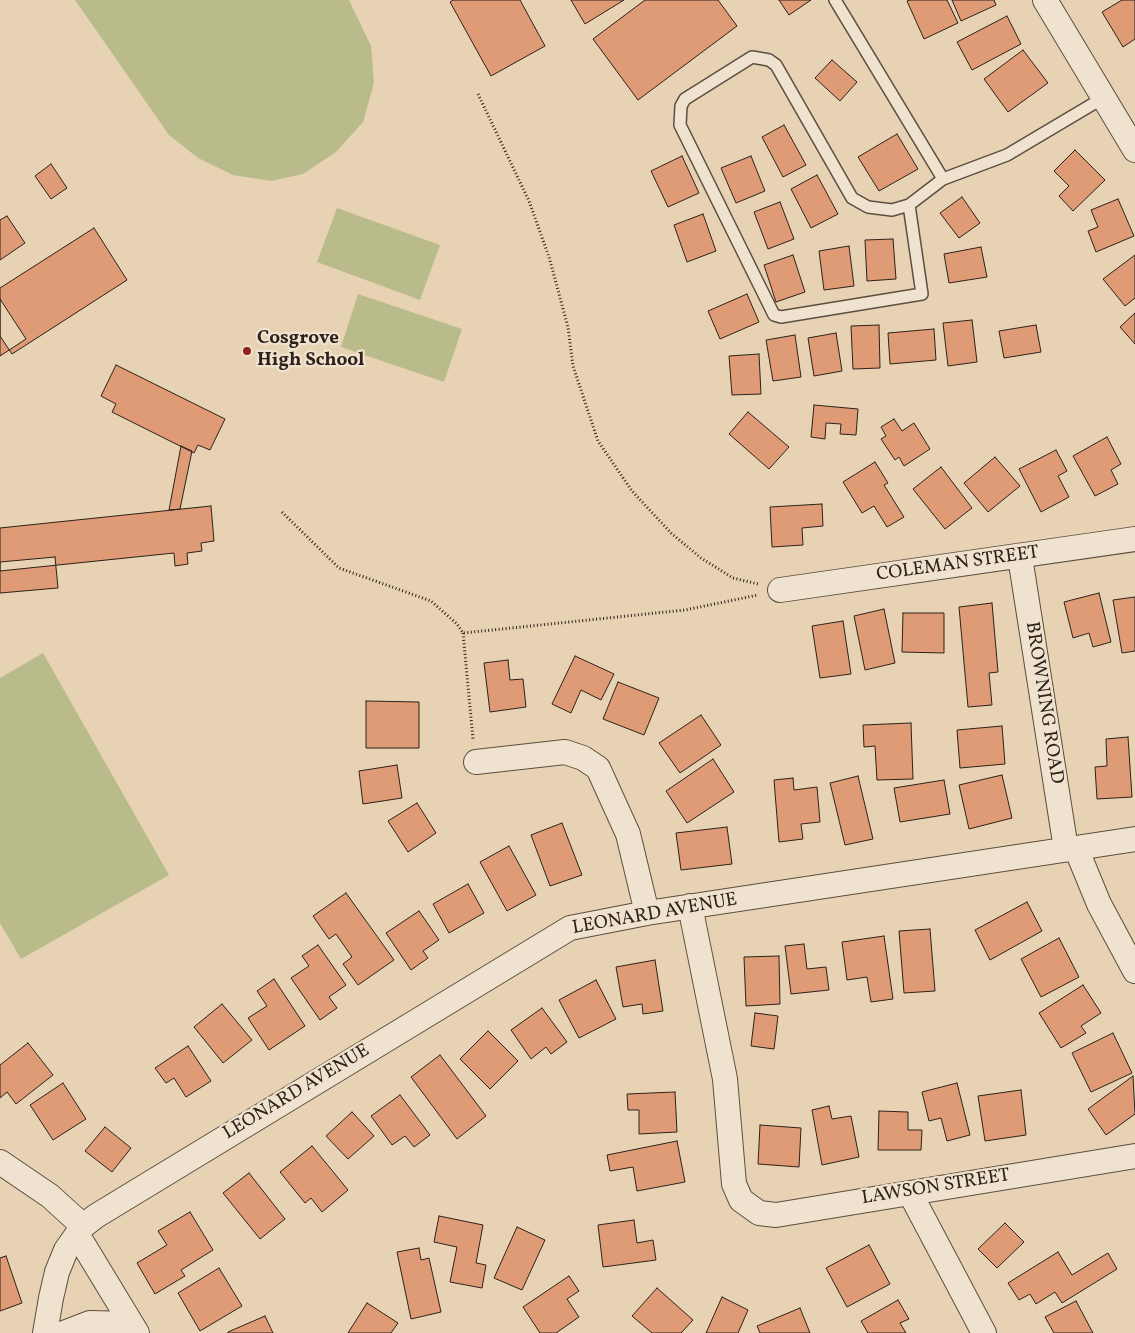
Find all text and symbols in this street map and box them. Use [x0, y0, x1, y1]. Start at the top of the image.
place label: Cosgrove High School [257, 329, 365, 373]
marker: Cosgrove High School [241, 345, 253, 357]
street label: COLEMAN STREET [875, 542, 1041, 588]
street label: BROWNING ROAD [1019, 620, 1067, 786]
street label: LEONARD AVENUE [571, 889, 739, 941]
street label: LEONARD AVENUE [220, 1040, 374, 1146]
street label: LAWSON STREET [860, 1165, 1012, 1211]

